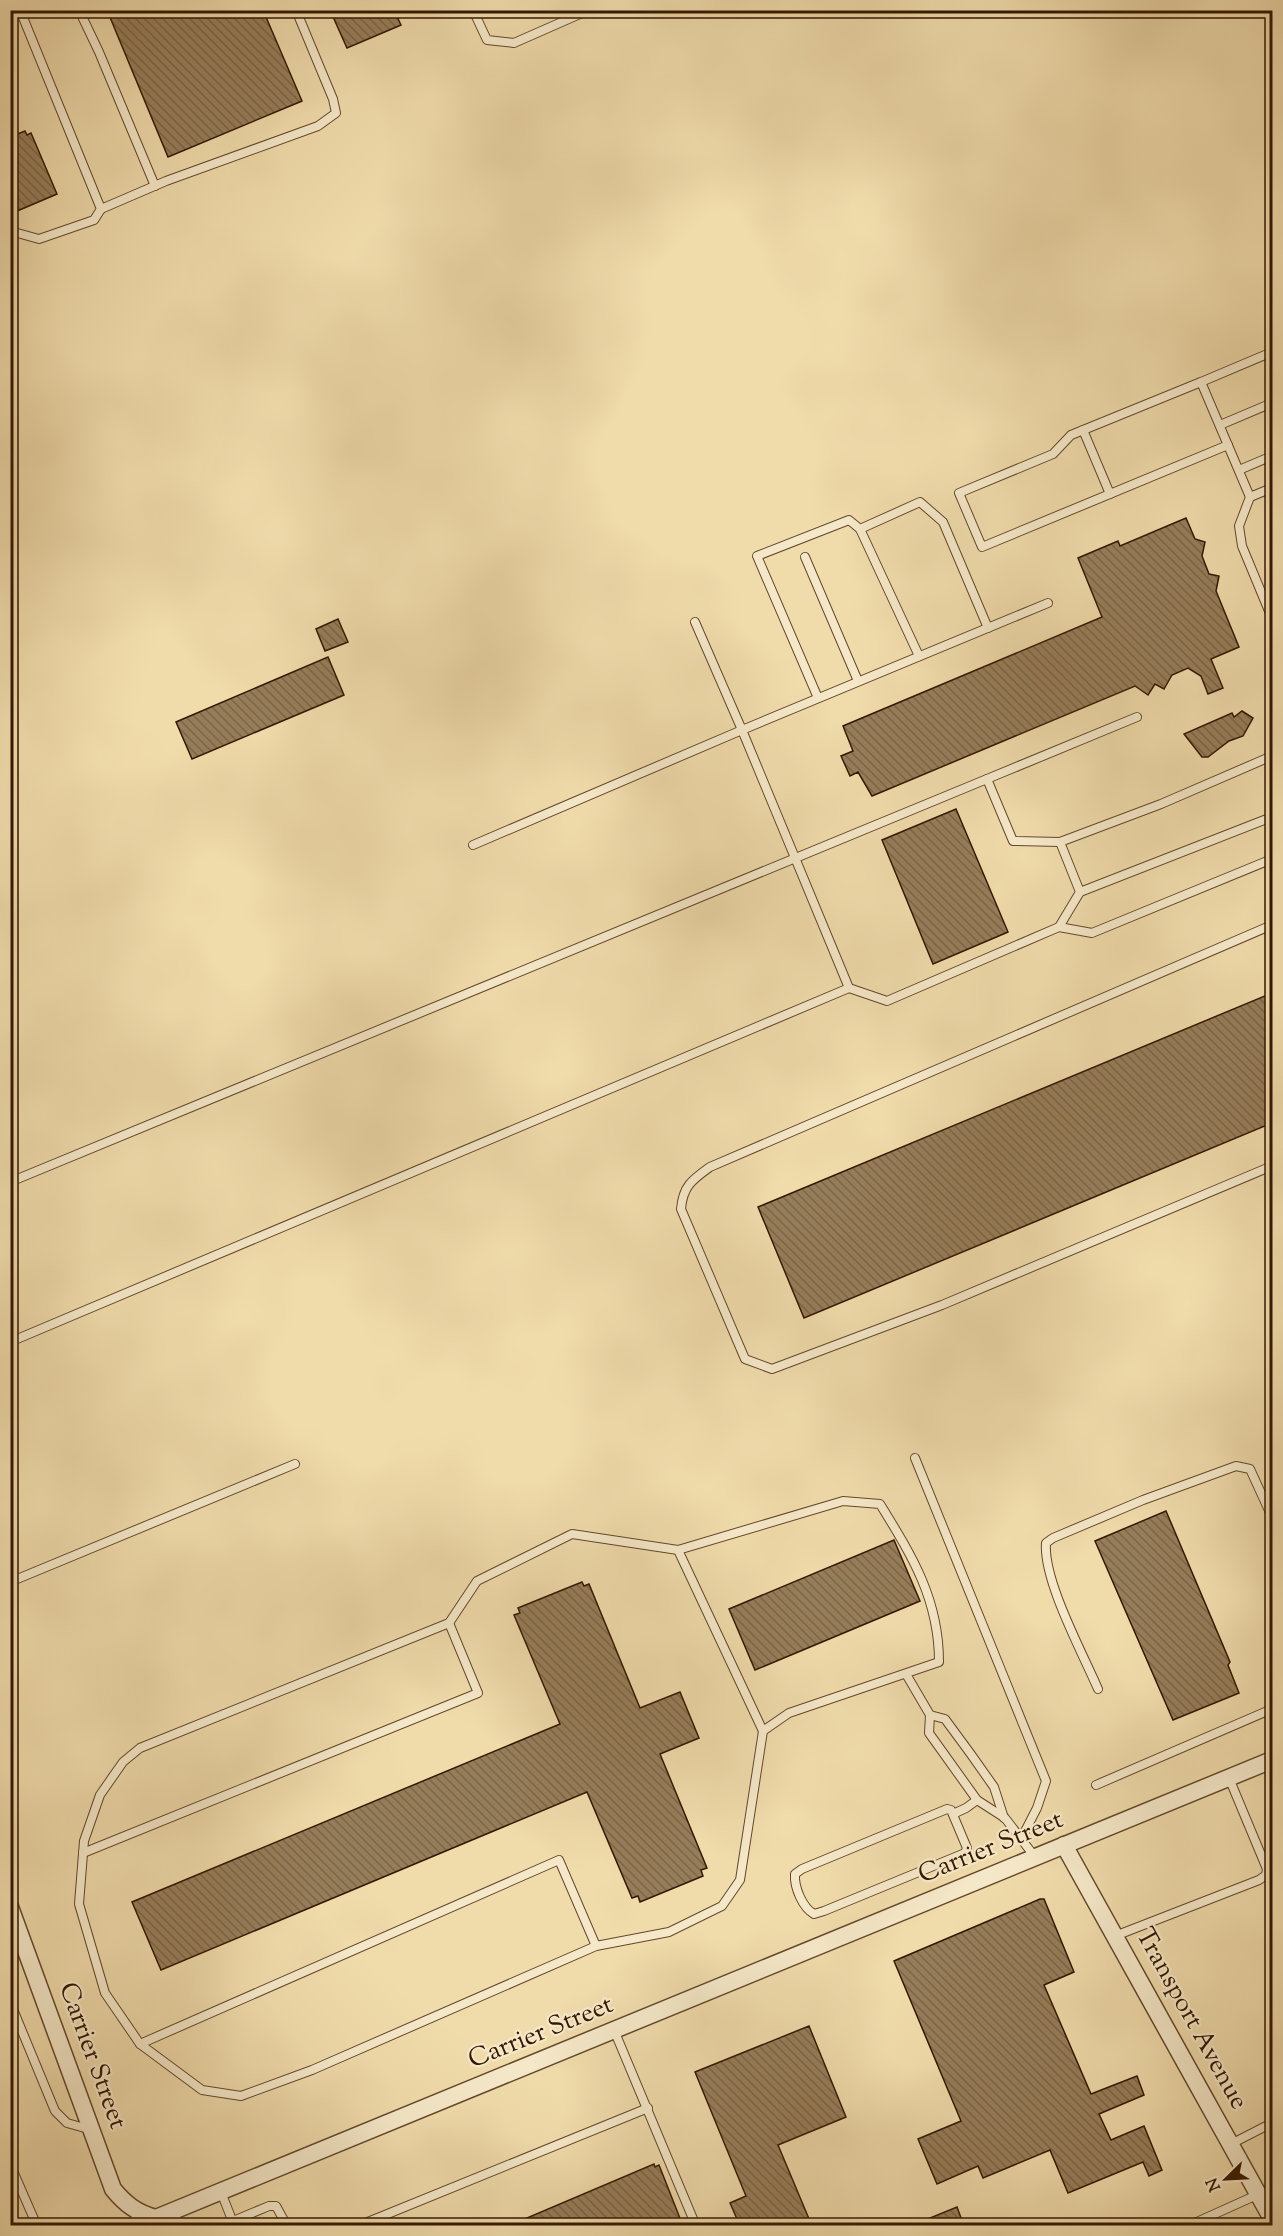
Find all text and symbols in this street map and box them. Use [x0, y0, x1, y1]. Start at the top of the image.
street label: Carrier Street [913, 1802, 1069, 1894]
street label: Transport Avenue [1126, 1921, 1256, 2117]
street label: Carrier Street [48, 1978, 136, 2135]
street label: Carrier Street [463, 1987, 619, 2079]
north arrow [1196, 2149, 1256, 2209]
text: N [1201, 2173, 1228, 2195]

